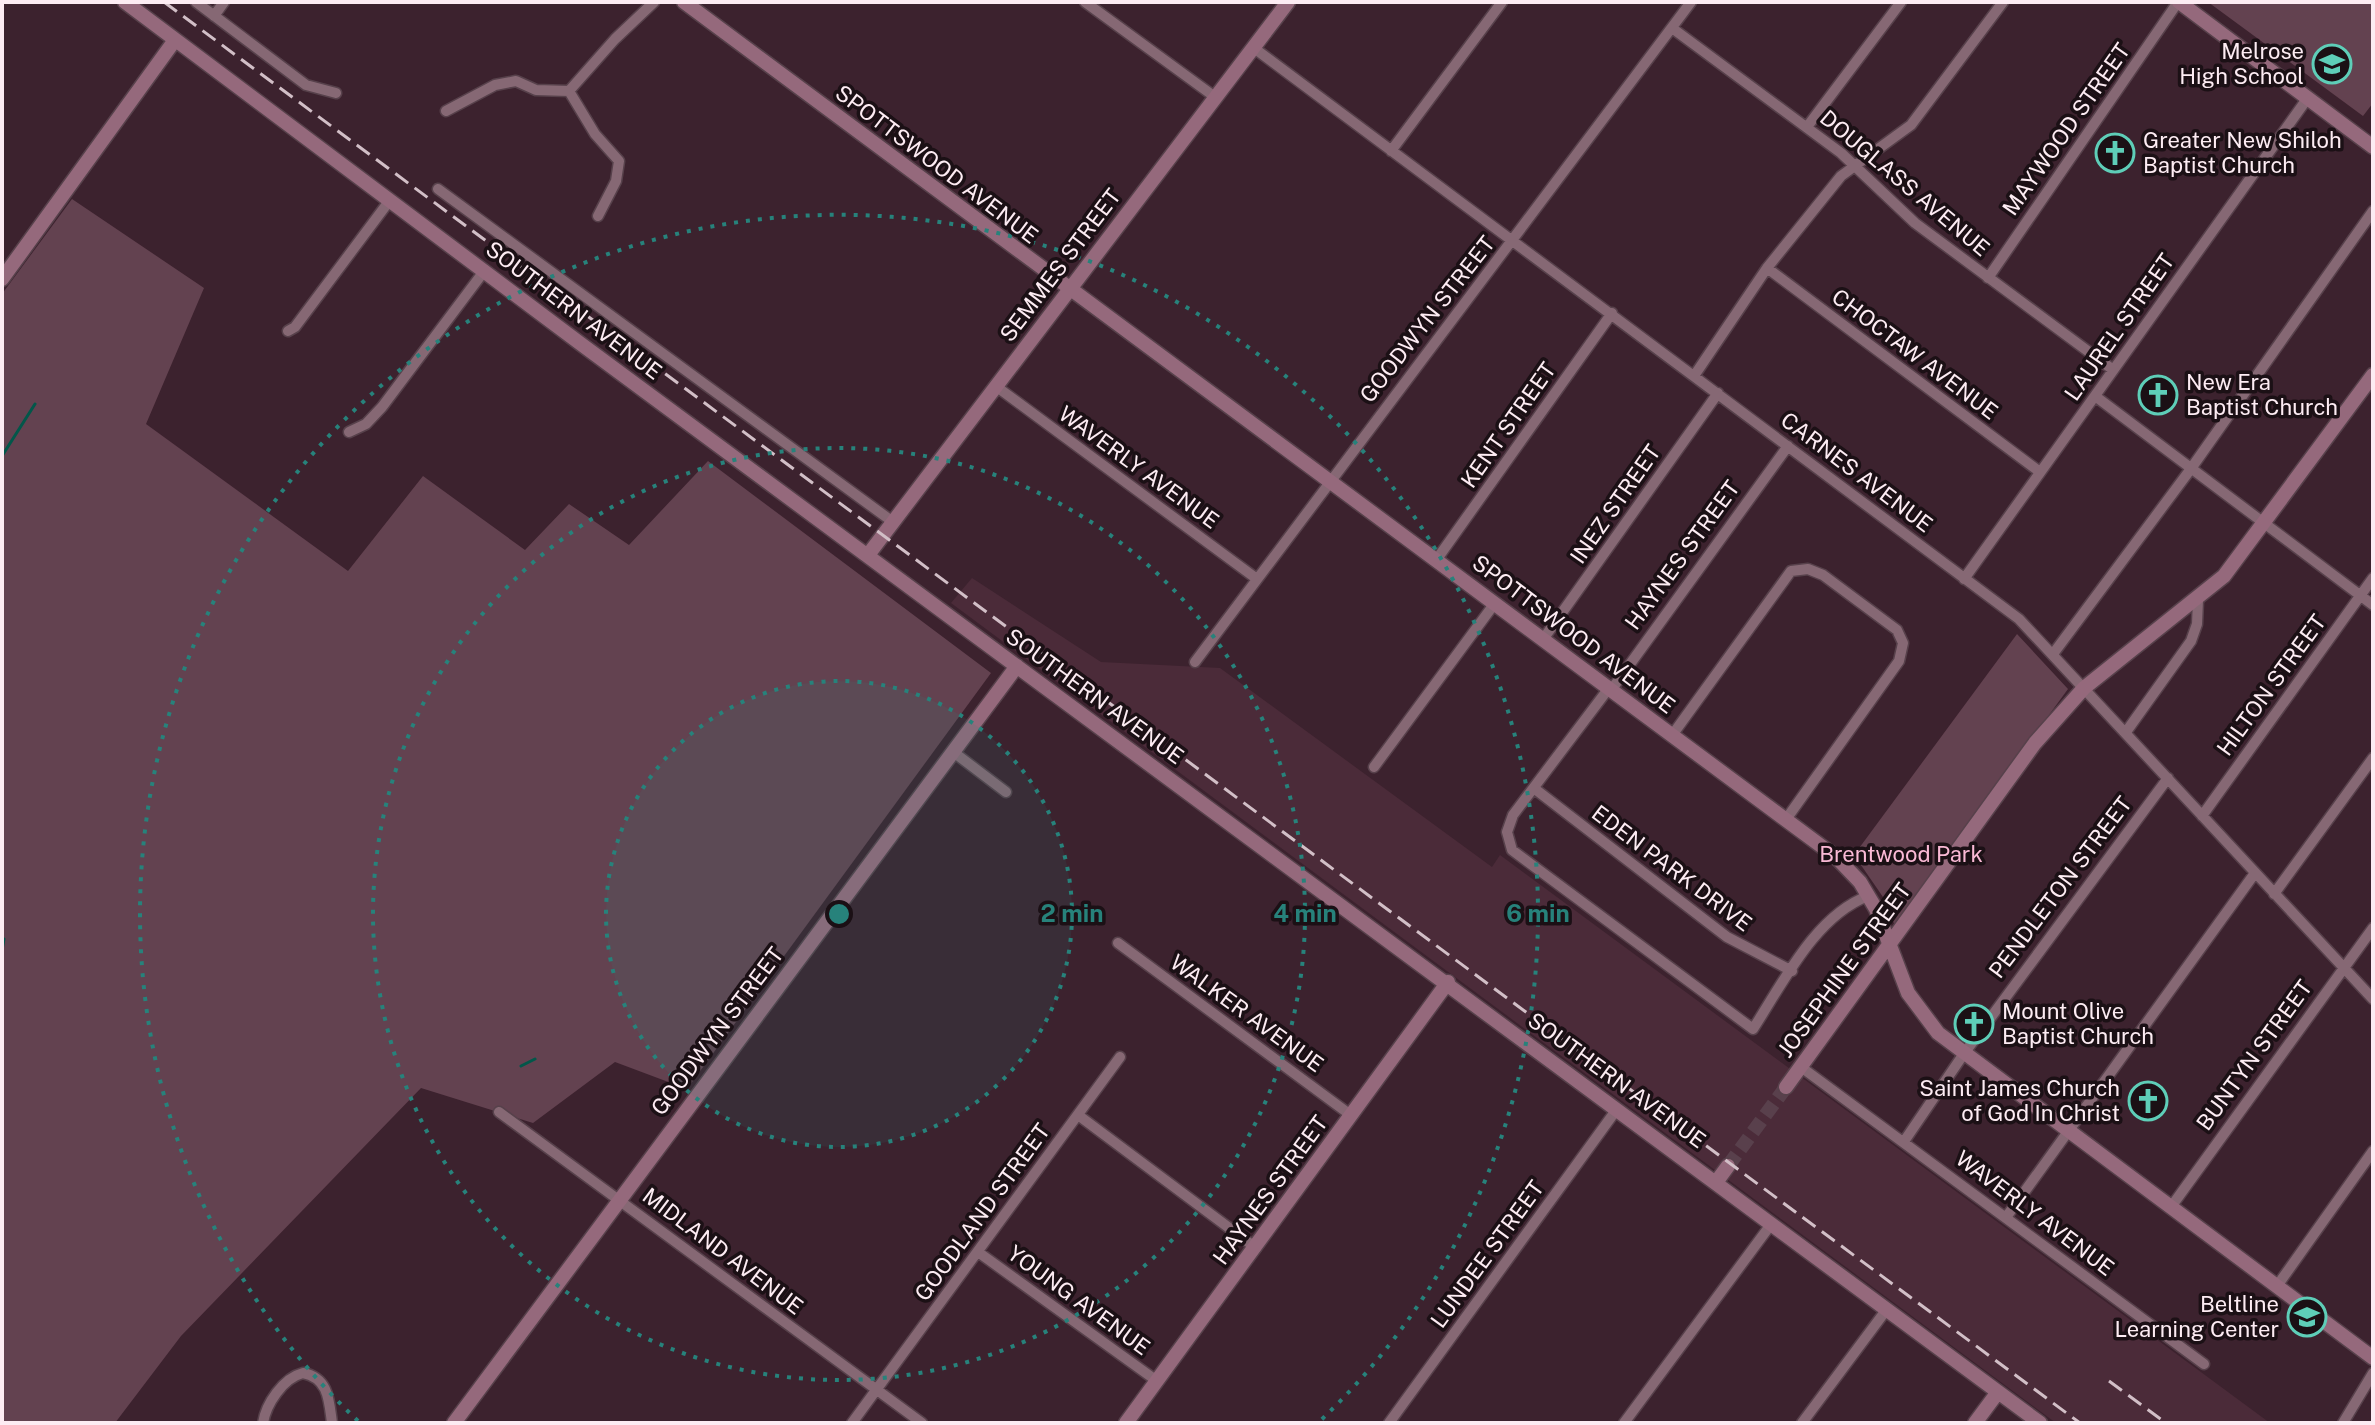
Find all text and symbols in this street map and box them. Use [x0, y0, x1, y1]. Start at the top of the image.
street label: MAYWOOD STREET [1997, 38, 2135, 220]
place label: Melrose High School [2179, 38, 2304, 89]
school or university icon: Melrose High School [2311, 43, 2353, 85]
street label: SPOTTSWOOD AVENUE [831, 79, 1043, 249]
street label: DOUGLASS AVENUE [1815, 105, 1995, 261]
place label: Greater New Shiloh Baptist Church [2143, 127, 2342, 178]
church icon: Greater New Shiloh Baptist Church [2094, 132, 2136, 174]
street label: SEMMES STREET [994, 184, 1126, 346]
street label: GOODWYN STREET [1354, 231, 1500, 407]
street label: SOUTHERN AVENUE [481, 235, 667, 385]
street label: LAUREL STREET [2059, 249, 2179, 405]
street label: CHOCTAW AVENUE [1827, 283, 2003, 425]
street label: KENT STREET [1455, 357, 1561, 493]
place label: New Era Baptist Church [2186, 369, 2338, 420]
church icon: New Era Baptist Church [2137, 374, 2179, 416]
street label: WAVERLY AVENUE [1054, 400, 1224, 534]
street label: CARNES AVENUE [1776, 407, 1938, 537]
street label: INEZ STREET [1564, 440, 1666, 568]
street label: HAYNES STREET [1619, 475, 1745, 635]
street label: SPOTTSWOOD AVENUE [1468, 549, 1680, 719]
street label: HILTON STREET [2211, 609, 2331, 761]
street label: SOUTHERN AVENUE [1001, 623, 1189, 769]
street label: PENDLETON STREET [1983, 791, 2137, 983]
street label: EDEN PARK DRIVE [1587, 800, 1757, 936]
park label: Brentwood Park [1819, 841, 1983, 867]
street label: JOSEPHINE STREET [1772, 878, 1916, 1062]
text: 2 min [1041, 899, 1103, 927]
text: 4 min [1273, 899, 1337, 927]
text: 6 min [1506, 899, 1570, 927]
centre of rings [825, 900, 853, 928]
street label: GOODWYN STREET [645, 942, 789, 1120]
street label: WALKER AVENUE [1165, 949, 1329, 1077]
street label: BUNTYN STREET [2191, 975, 2317, 1135]
place label: Mount Olive Baptist Church [2002, 998, 2154, 1049]
church icon: Mount Olive Baptist Church [1953, 1003, 1995, 1045]
street label: SOUTHERN AVENUE [1523, 1007, 1711, 1153]
place label: Saint James Church of God In Christ [1919, 1075, 2120, 1126]
church icon: Saint James Church of God In Christ [2127, 1080, 2169, 1122]
street label: HAYNES STREET [1207, 1110, 1333, 1270]
street label: GOODLAND STREET [909, 1118, 1055, 1306]
street label: WAVERLY AVENUE [1951, 1145, 2119, 1281]
street label: LUNDEE STREET [1425, 1175, 1549, 1333]
street label: MIDLAND AVENUE [638, 1182, 808, 1320]
street label: YOUNG AVENUE [1003, 1240, 1155, 1360]
place label: Beltline Learning Center [2115, 1291, 2279, 1342]
school or university icon: Beltline Learning Center [2286, 1296, 2328, 1338]

